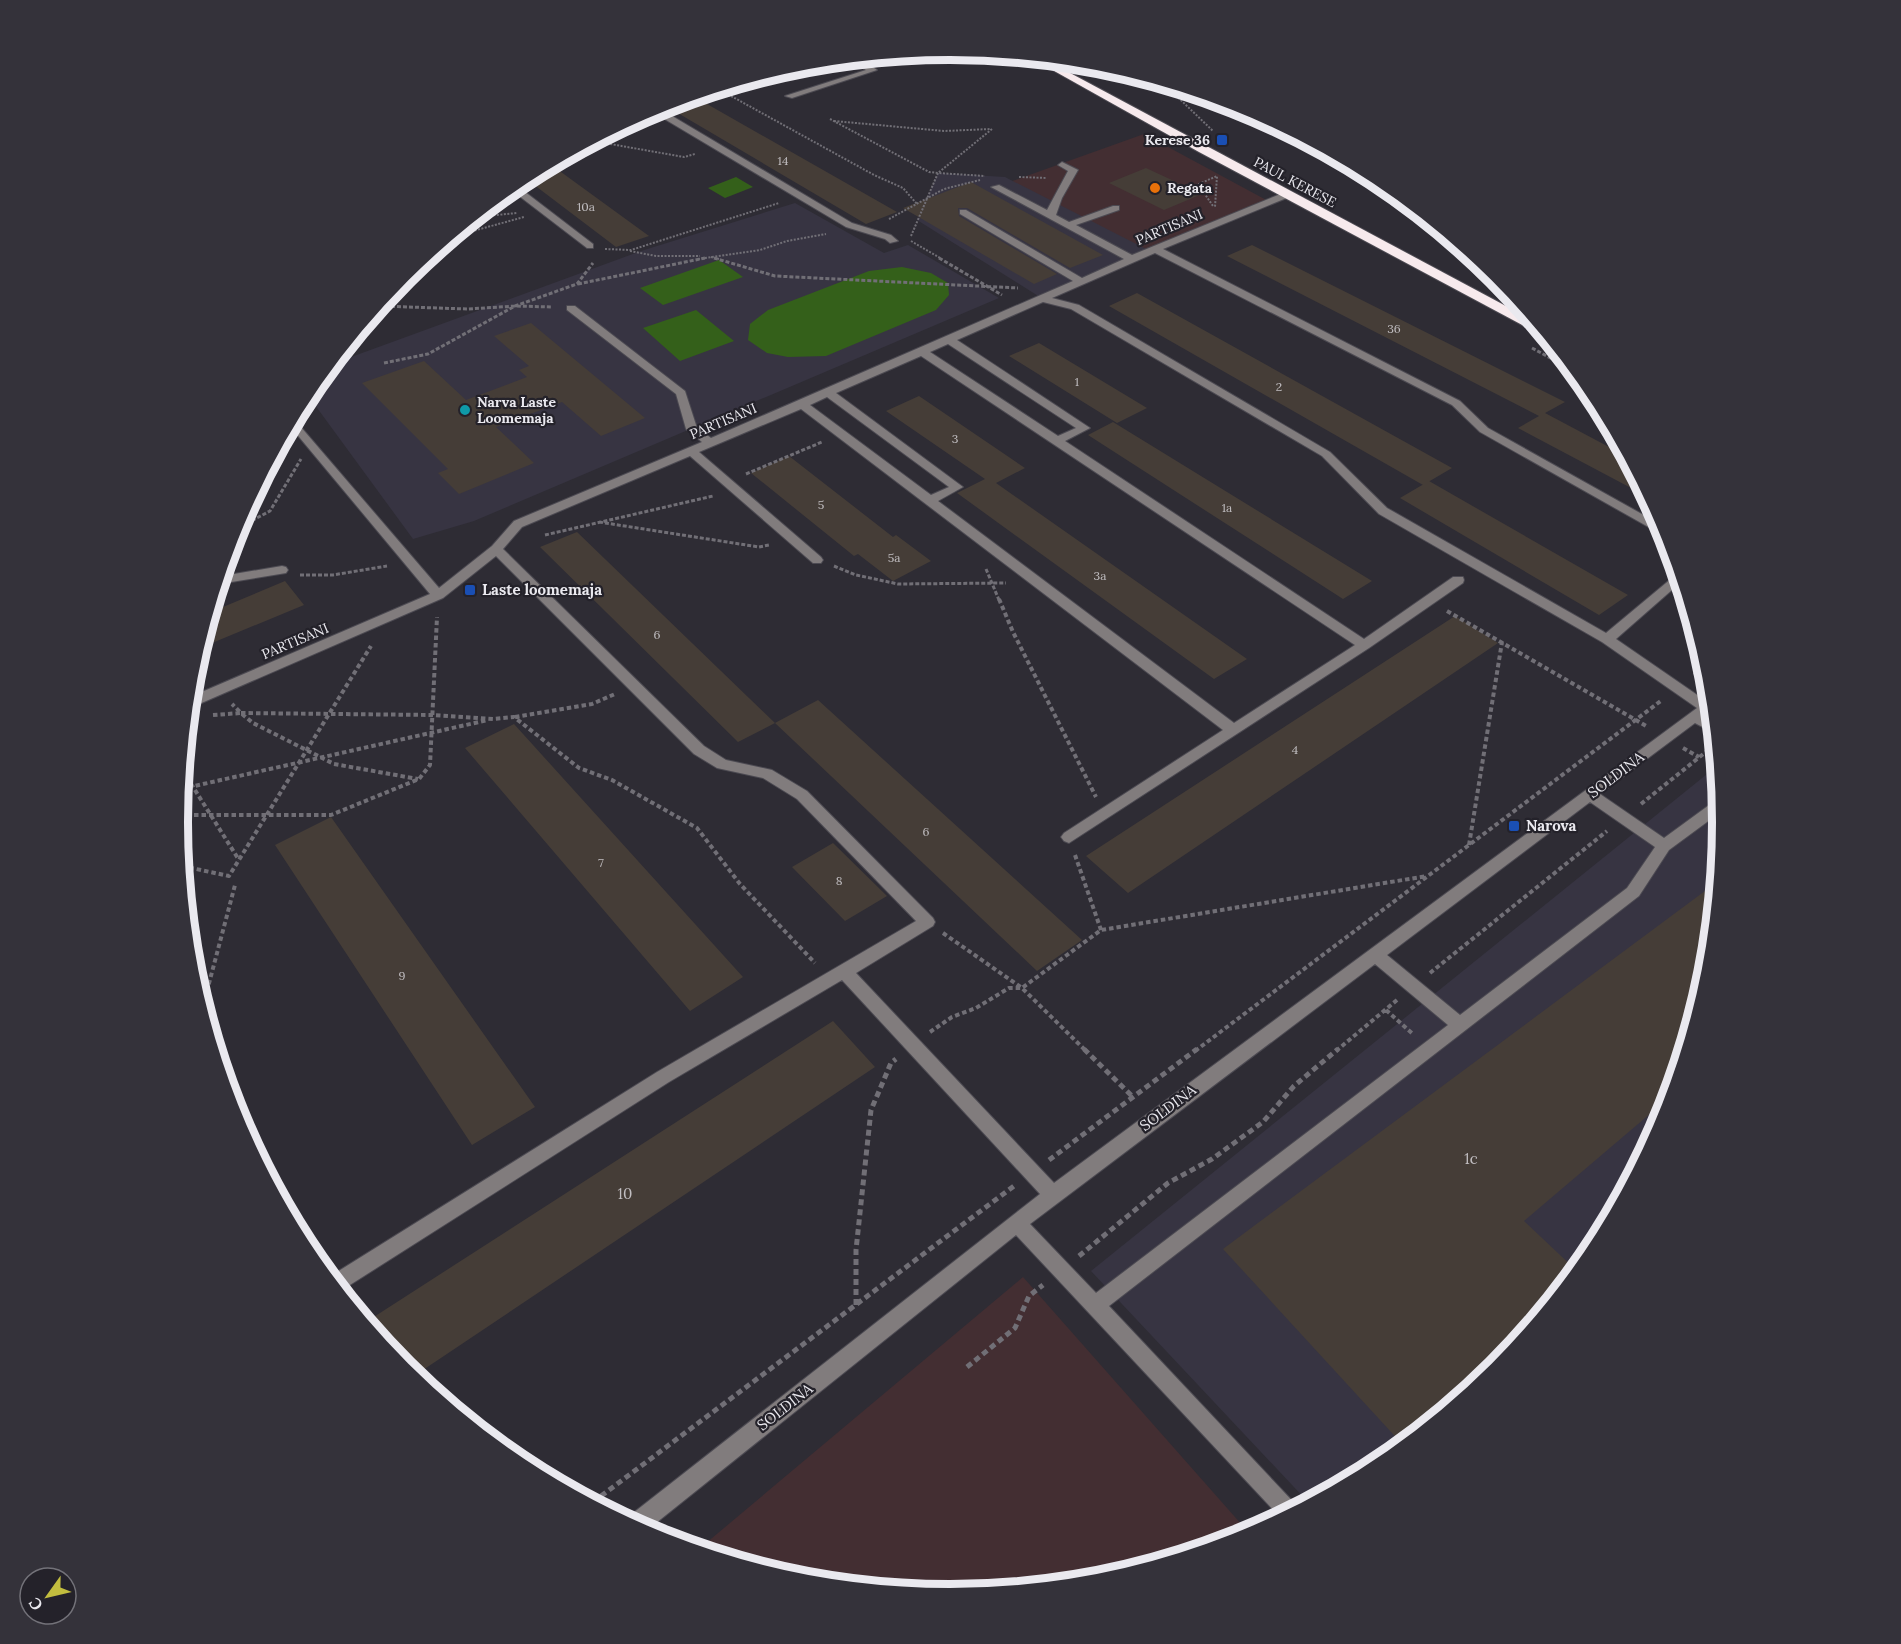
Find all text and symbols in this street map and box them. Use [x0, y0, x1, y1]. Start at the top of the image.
place label: Kerese 36 [1145, 131, 1210, 149]
marker: Kerese 36 [1215, 133, 1229, 147]
house number: 14 [778, 153, 789, 168]
street label: PAUL KERESE [1250, 153, 1340, 211]
place label: Regata [1167, 179, 1213, 197]
marker: Regata [1148, 181, 1162, 195]
house number: 10a [577, 199, 595, 214]
street label: PARTISANI [1133, 205, 1205, 249]
house number: 36 [1387, 321, 1401, 336]
house number: 1 [1075, 374, 1079, 389]
house number: 2 [1276, 379, 1282, 394]
place label: Narva Laste Loomemaja [477, 393, 557, 427]
street label: PARTISANI [687, 399, 759, 443]
marker: Narva Laste Loomemaja [458, 403, 472, 417]
house number: 3 [952, 431, 959, 446]
house number: 5 [818, 497, 824, 512]
house number: 1a [1222, 500, 1232, 515]
house number: 5a [888, 550, 900, 565]
house number: 3a [1094, 568, 1106, 583]
place label: Laste loomemaja [482, 580, 602, 599]
marker: Laste loomemaja [463, 583, 477, 597]
street label: PARTISANI [259, 619, 331, 663]
house number: 6 [654, 627, 661, 642]
house number: 4 [1292, 742, 1299, 757]
street label: SOLDINA [1584, 747, 1648, 802]
place label: Narova [1526, 816, 1577, 835]
marker: Narova [1507, 819, 1521, 833]
house number: 6 [923, 824, 930, 839]
house number: 7 [598, 855, 604, 870]
house number: 8 [836, 873, 843, 888]
house number: 9 [399, 968, 406, 983]
street label: SOLDINA [1136, 1080, 1200, 1135]
house number: 1c [1464, 1149, 1478, 1168]
house number: 10 [618, 1184, 632, 1203]
street label: SOLDINA [753, 1378, 817, 1434]
north arrow [18, 1566, 78, 1626]
text: С [24, 1594, 47, 1615]

